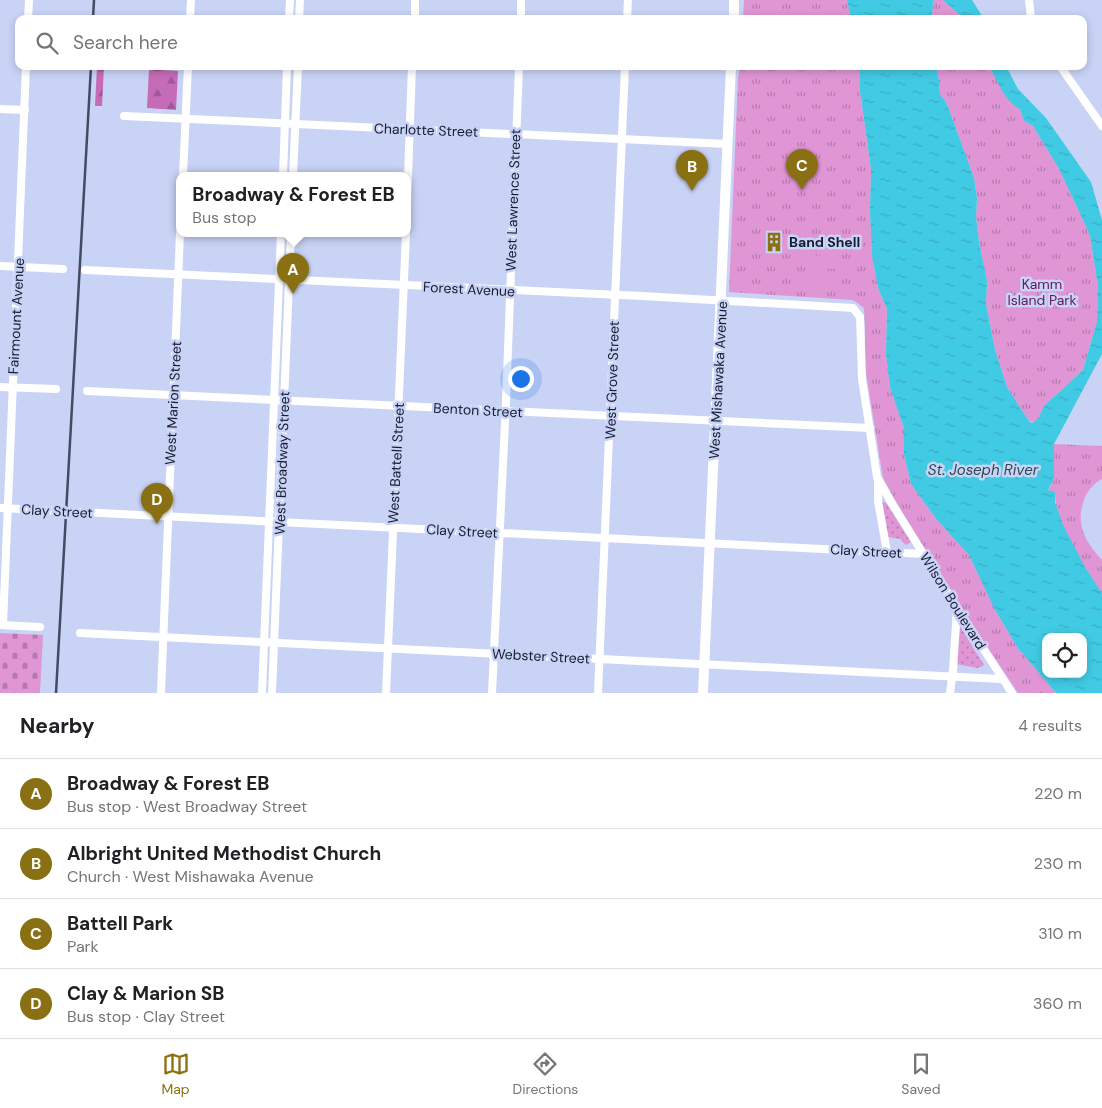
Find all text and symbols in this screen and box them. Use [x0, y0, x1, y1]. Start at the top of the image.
search box [15, 15, 1087, 70]
icon: search [33, 29, 61, 57]
text: Search here [73, 30, 178, 55]
street label: Charlotte Street [374, 119, 478, 141]
street label: West Lawrence Street [502, 128, 524, 272]
pin: C [786, 149, 818, 190]
pin: B [676, 150, 708, 191]
popup [176, 172, 411, 237]
text: Broadway & Forest EB [192, 182, 395, 207]
text: Bus stop [192, 207, 257, 228]
building icon: Band Shell [763, 231, 785, 253]
place label: Band Shell [789, 233, 860, 251]
pin: A [277, 253, 309, 294]
street label: Fairmount Avenue [4, 257, 28, 375]
park label: Kamm Island Park [1007, 275, 1077, 309]
street label: Forest Avenue [423, 278, 515, 300]
street label: West Mishawaka Avenue [705, 300, 731, 460]
street label: West Grove Street [601, 320, 623, 440]
street label: West Marion Street [161, 340, 185, 466]
your location [508, 366, 534, 392]
street label: West Broadway Street [270, 391, 294, 535]
street label: Benton Street [433, 399, 523, 421]
street label: West Battell Street [384, 402, 408, 524]
water label: St. Joseph River [928, 460, 1039, 480]
pin: D [141, 483, 173, 524]
street label: Clay Street [21, 500, 93, 522]
street label: Clay Street [426, 520, 498, 542]
street label: Clay Street [830, 540, 902, 562]
street label: Wilson Boulevard [916, 549, 990, 653]
map controls [1042, 633, 1087, 678]
button: locate [1042, 633, 1087, 678]
street label: Webster Street [492, 644, 590, 668]
text: Nearby [20, 712, 94, 740]
text: 4 results [1018, 715, 1082, 736]
text: Broadway & Forest EB [67, 771, 269, 796]
text: A [30, 783, 42, 804]
text: 220 m [1034, 783, 1082, 804]
text: Bus stop · West Broadway Street [67, 796, 307, 817]
text: Albright United Methodist Church [67, 841, 381, 866]
text: B [31, 853, 41, 874]
text: 230 m [1034, 853, 1082, 874]
text: Church · West Mishawaka Avenue [67, 866, 313, 887]
text: Battell Park [67, 911, 173, 936]
text: C [30, 923, 42, 944]
text: 310 m [1038, 923, 1082, 944]
text: Park [67, 936, 99, 957]
text: Clay & Marion SB [67, 981, 224, 1006]
text: D [30, 993, 42, 1014]
text: 360 m [1033, 993, 1082, 1014]
text: Bus stop · Clay Street [67, 1006, 225, 1027]
tab: Map [161, 1050, 190, 1098]
tab: Directions [513, 1050, 578, 1098]
tab: Saved [901, 1050, 941, 1098]

